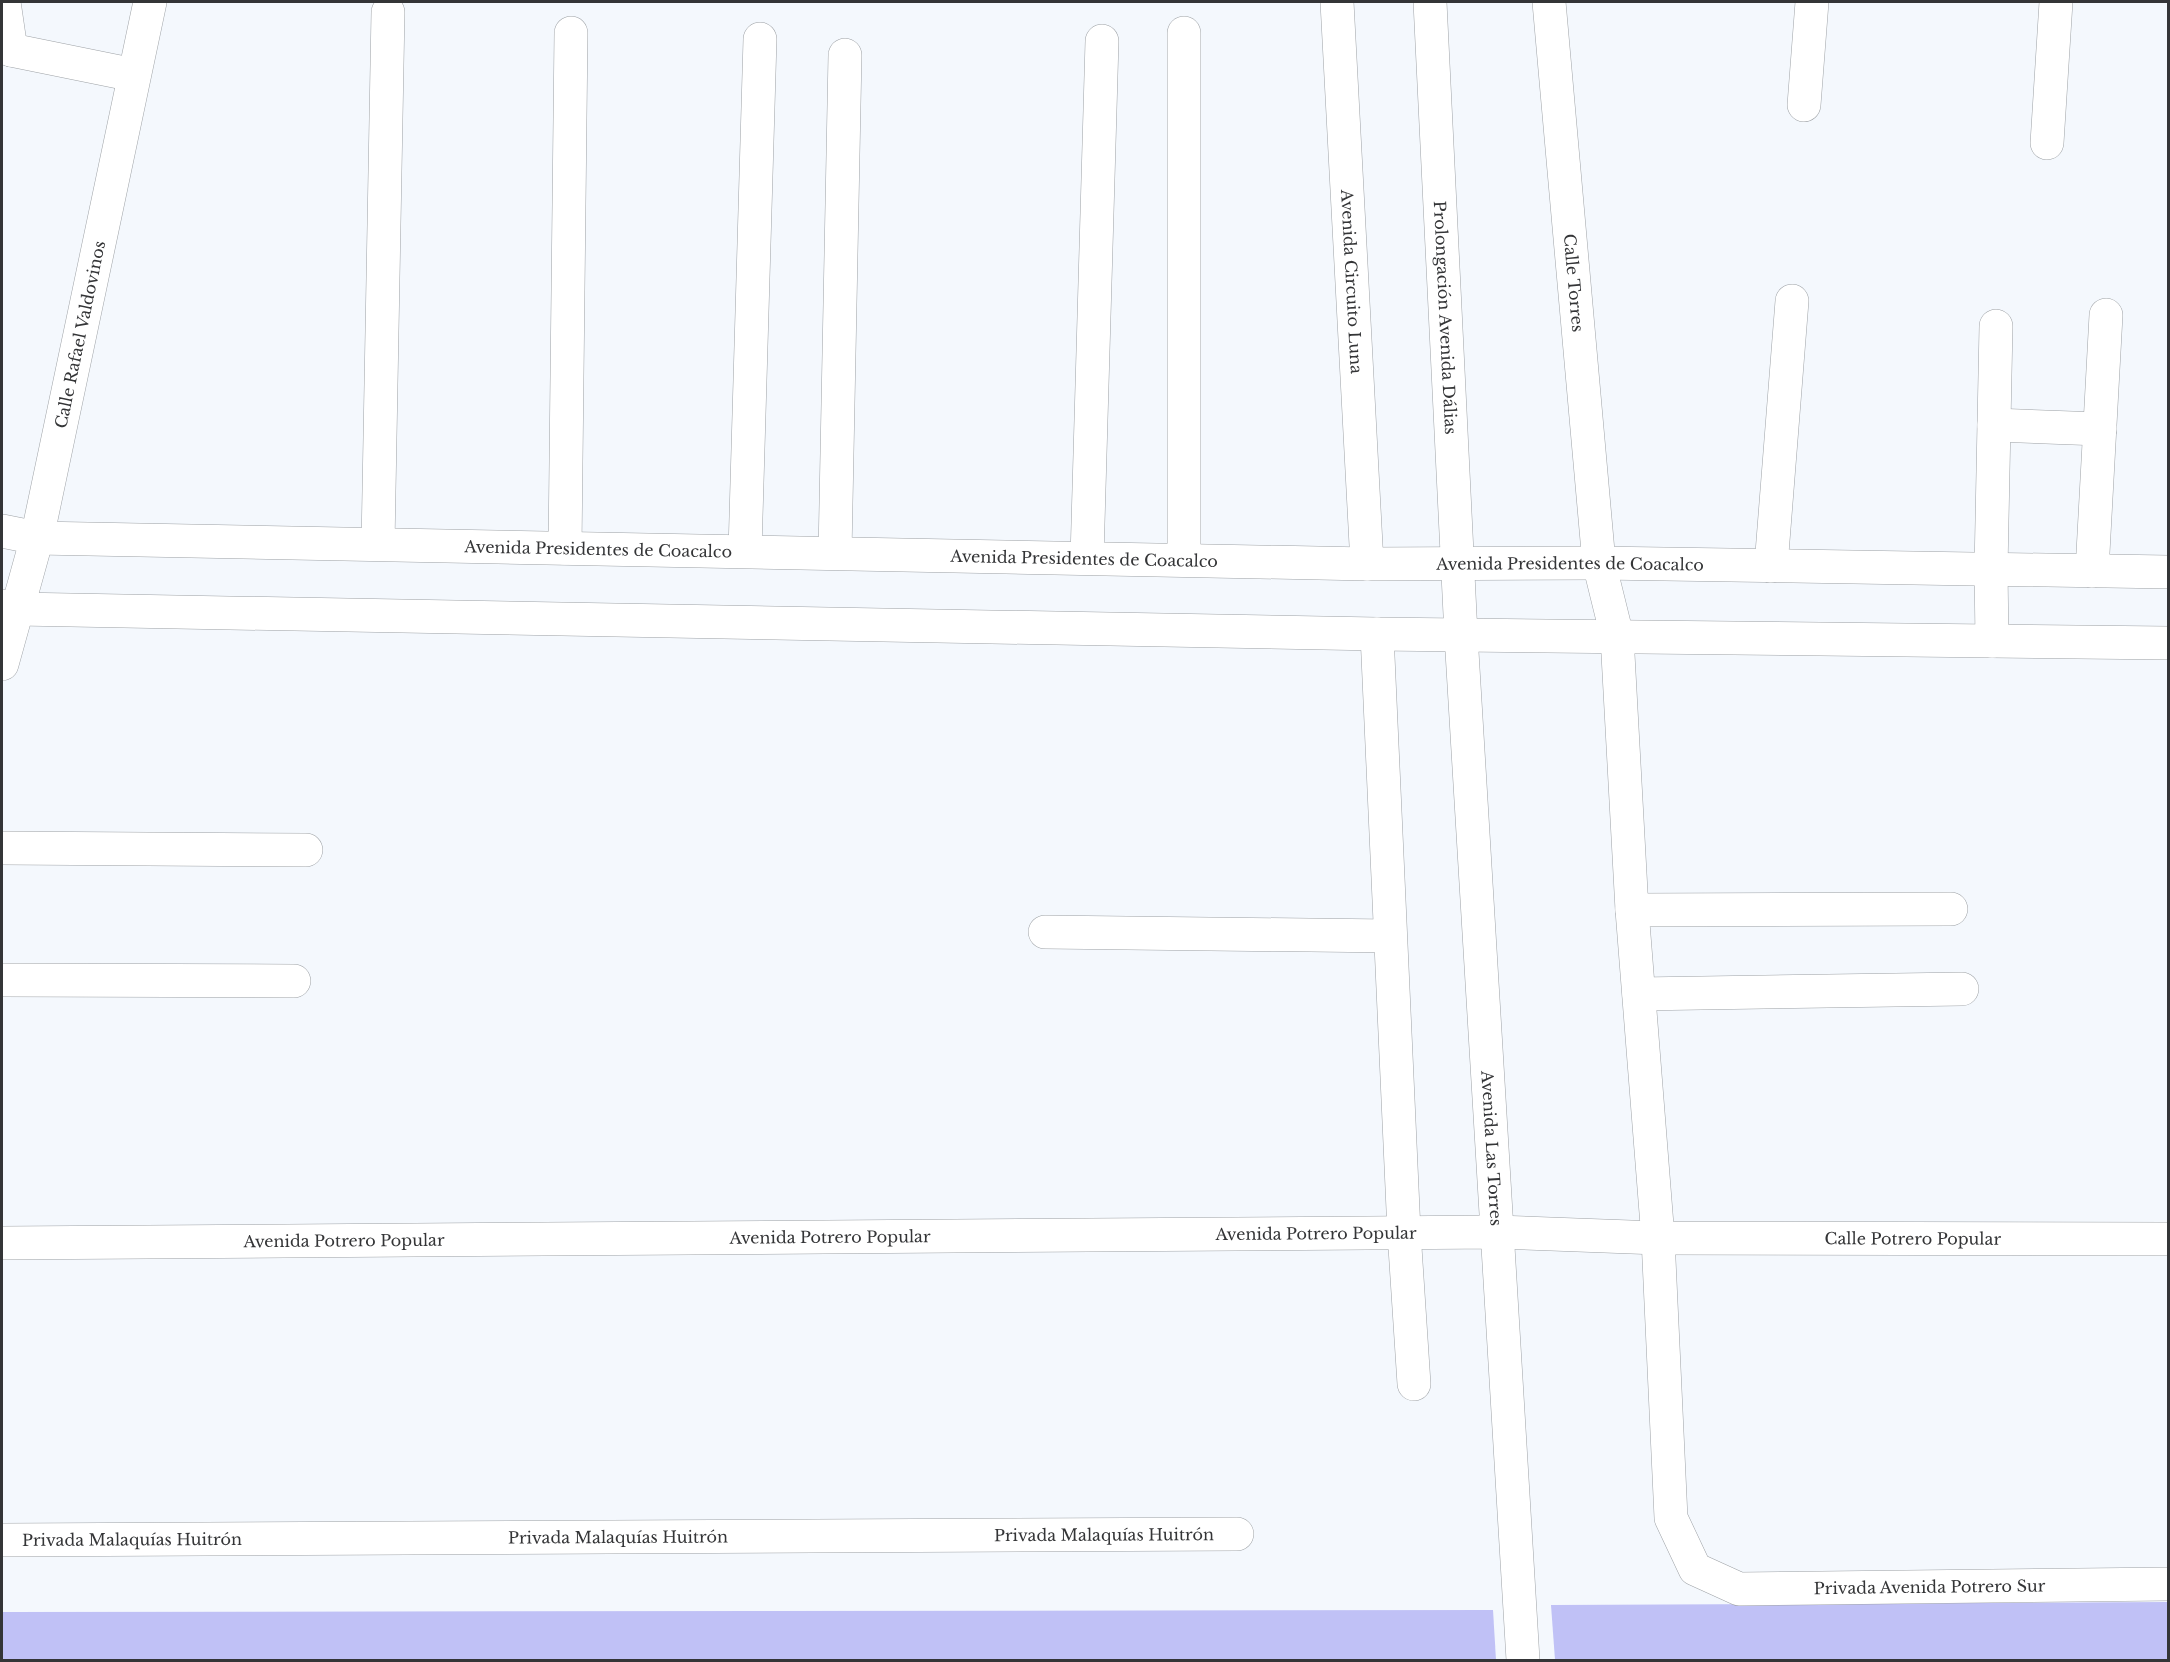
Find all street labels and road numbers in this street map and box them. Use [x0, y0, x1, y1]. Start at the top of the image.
street label: Avenida Circuito Luna [1337, 188, 1367, 374]
street label: Prolongación Avenida Dálias [1430, 200, 1461, 435]
street label: Calle Torres [1560, 233, 1588, 333]
street label: Calle Rafael Valdovinos [50, 239, 109, 430]
street label: Avenida Presidentes de Coacalco [463, 536, 732, 562]
street label: Avenida Presidentes de Coacalco [949, 546, 1218, 571]
street label: Avenida Presidentes de Coacalco [1435, 553, 1704, 575]
street label: Avenida Las Torres [1477, 1069, 1507, 1227]
street label: Avenida Potrero Popular [1214, 1223, 1417, 1244]
street label: Avenida Potrero Popular [728, 1226, 931, 1248]
street label: Calle Potrero Popular [1825, 1228, 2001, 1249]
street label: Avenida Potrero Popular [242, 1230, 445, 1251]
street label: Privada Malaquías Huitrón [994, 1524, 1214, 1545]
street label: Privada Malaquías Huitrón [508, 1526, 728, 1548]
street label: Privada Malaquías Huitrón [22, 1529, 242, 1550]
street label: Privada Avenida Potrero Sur [1814, 1575, 2046, 1598]

